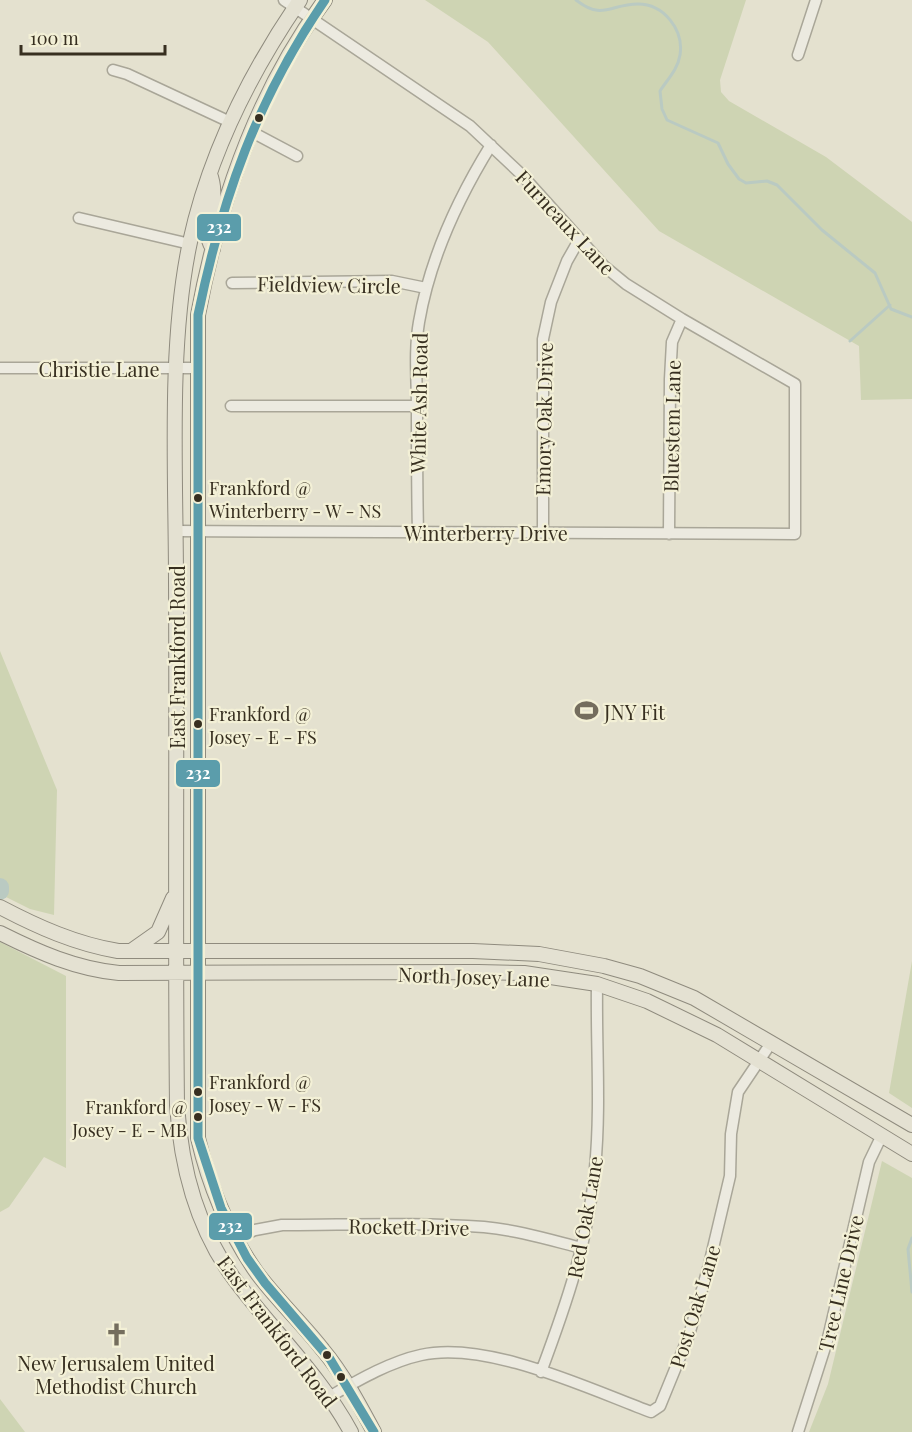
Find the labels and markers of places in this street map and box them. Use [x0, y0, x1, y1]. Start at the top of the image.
unlabelled marker [253, 112, 265, 124]
place label: Frankford @ Winterberry - W - NS [208, 476, 381, 523]
marker: Frankford @ Winterberry - W - NS [192, 492, 204, 504]
sports icon: JNY Fit [573, 698, 599, 724]
place label: JNY Fit [603, 698, 666, 725]
place label: Frankford @ Josey - E - FS [208, 702, 317, 749]
marker: Frankford @ Josey - E - FS [192, 718, 204, 730]
place label: Frankford @ Josey - W - FS [208, 1070, 321, 1117]
marker: Frankford @ Josey - W - FS [192, 1086, 204, 1098]
place label: Frankford @ Josey - E - MB [71, 1095, 187, 1142]
marker: Frankford @ Josey - E - MB [192, 1111, 204, 1123]
church icon: New Jerusalem United Methodist Church [103, 1321, 129, 1347]
place label: New Jerusalem United Methodist Church [17, 1349, 215, 1399]
unlabelled marker [321, 1349, 333, 1361]
unlabelled marker [335, 1371, 347, 1383]

